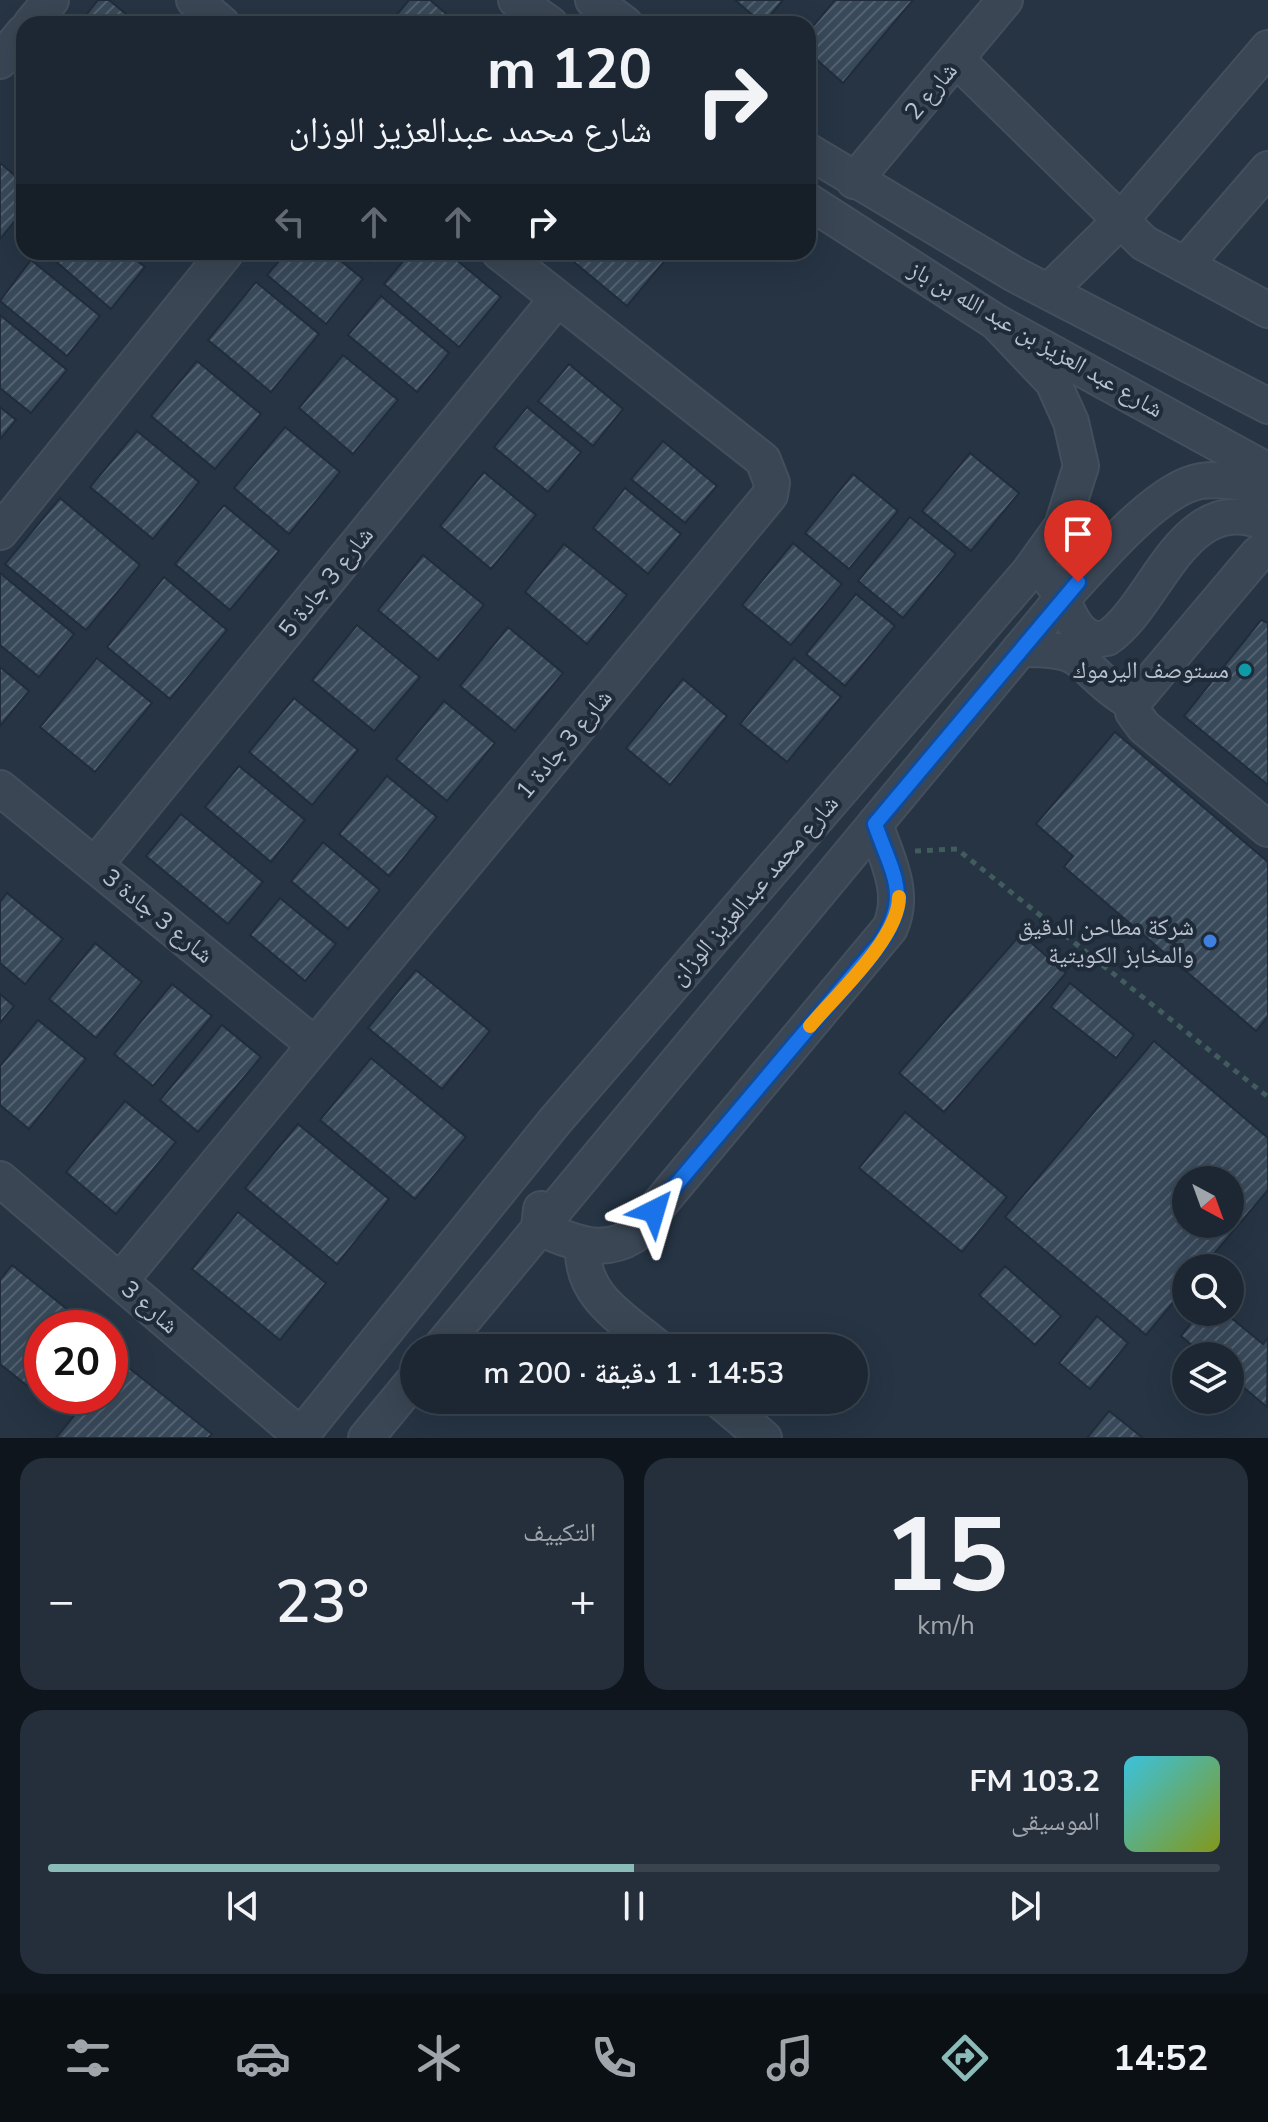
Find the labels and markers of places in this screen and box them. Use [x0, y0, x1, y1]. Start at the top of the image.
pin [1044, 500, 1112, 582]
place label: مستوصف اليرموك [1073, 654, 1229, 686]
marker: مستوصف اليرموك [1236, 661, 1254, 679]
place label: شركة مطاحن الدقيق والمخابز الكويتية [1018, 911, 1194, 971]
marker: شركة مطاحن الدقيق والمخابز الكويتية [1201, 932, 1219, 950]

